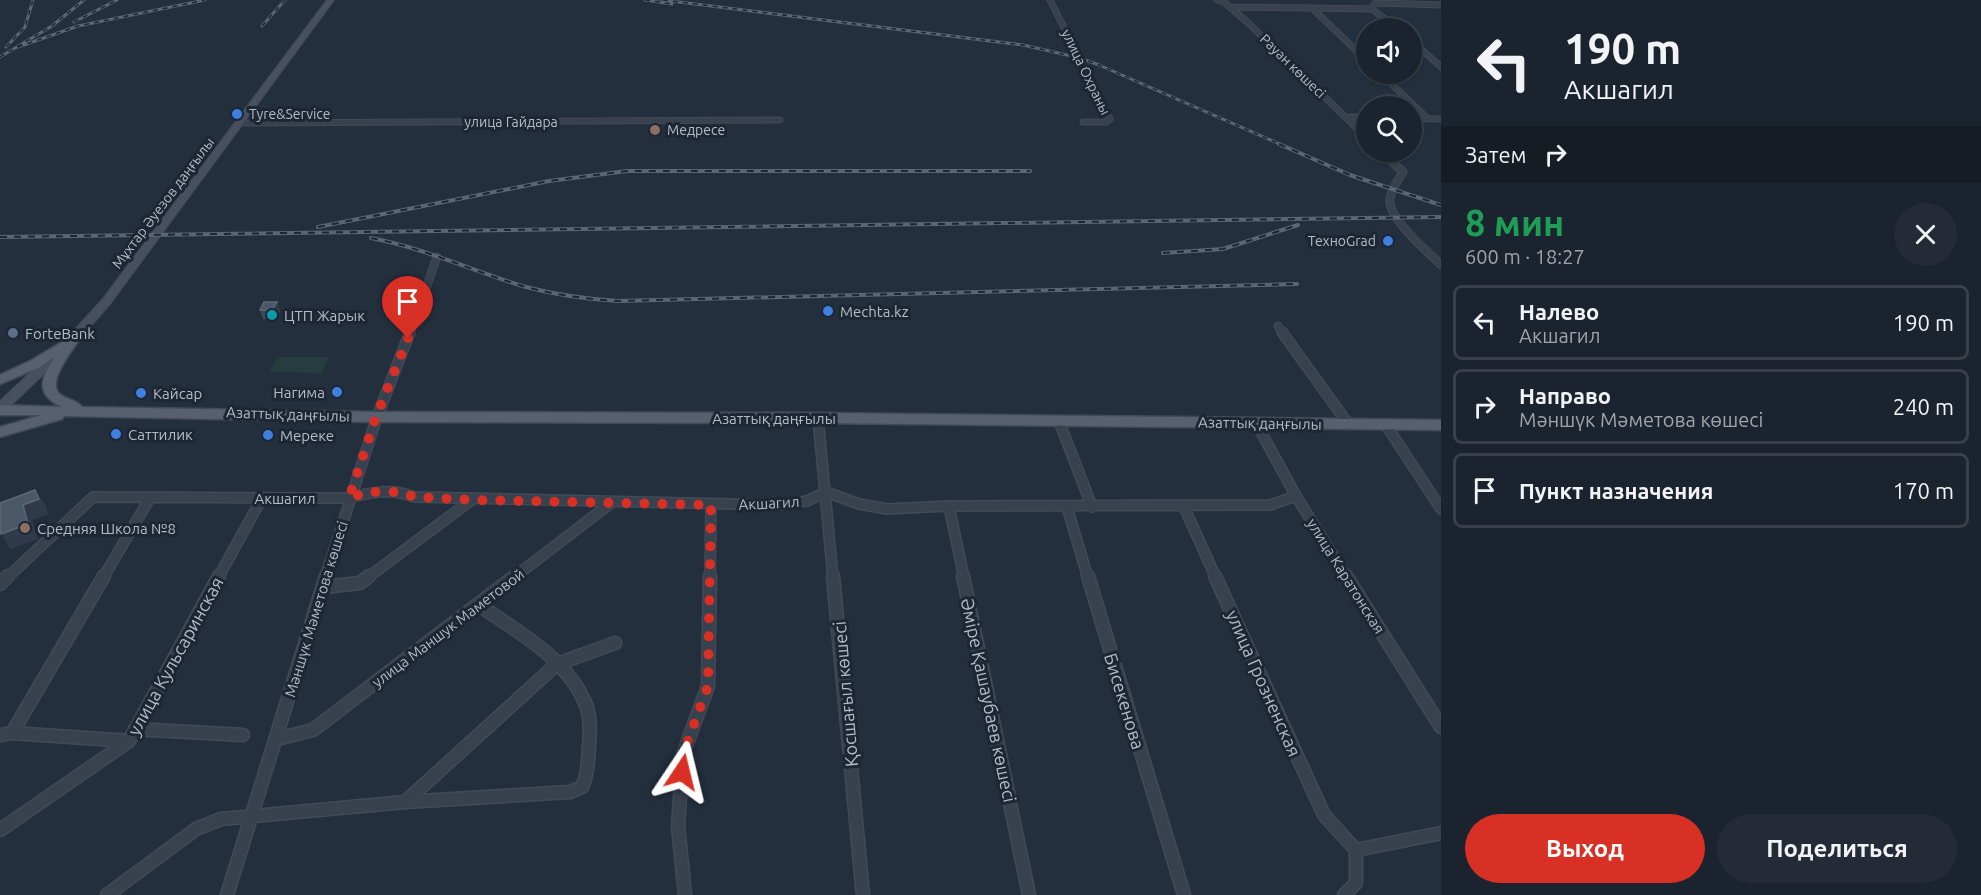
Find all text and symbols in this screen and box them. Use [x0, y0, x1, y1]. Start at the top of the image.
map controls [1356, 18, 1422, 162]
button: sound [1356, 18, 1422, 84]
icon: left [1465, 24, 1543, 102]
text: 190 m [1564, 25, 1681, 72]
street label: улица Охраны [1058, 27, 1114, 117]
street label: Рауан көшесі [1257, 31, 1329, 101]
text: Акшагил [1564, 74, 1674, 104]
button: search [1356, 96, 1422, 162]
place label: Tyre&Service [249, 106, 331, 122]
marker: Tyre&Service [230, 107, 244, 121]
street label: улица Гайдара [464, 114, 558, 130]
place label: Медресе [667, 122, 725, 138]
marker: Медресе [648, 123, 662, 137]
street label: Мұхтар Әуезов даңғылы [109, 134, 217, 272]
icon: right [1539, 138, 1572, 171]
text: Затем [1465, 142, 1527, 167]
text: 8 мин [1465, 202, 1564, 243]
button: close [1894, 203, 1957, 266]
place label: ТехноGrad [1308, 233, 1376, 249]
marker: ТехноGrad [1381, 234, 1395, 248]
text: 600 m · 18:27 [1465, 245, 1585, 268]
pin [382, 276, 433, 338]
icon: arrive [391, 285, 424, 318]
text: Налево [1519, 299, 1599, 324]
place label: Mechta.kz [840, 303, 909, 320]
marker: Mechta.kz [821, 304, 835, 318]
icon: left [1468, 306, 1501, 339]
place label: ЦТП Жарык [284, 307, 365, 324]
marker: ЦТП Жарык [265, 308, 279, 322]
text: 190 m [1893, 310, 1954, 335]
text: Акшагил [1519, 324, 1600, 347]
place label: ForteBank [25, 325, 95, 342]
marker: ForteBank [6, 326, 20, 340]
text: Направо [1519, 383, 1611, 408]
place label: Нагима [273, 384, 325, 401]
place label: Кайсар [153, 385, 202, 402]
marker: Нагима [330, 385, 344, 399]
marker: Кайсар [134, 386, 148, 400]
icon: right [1468, 390, 1501, 423]
text: 240 m [1893, 394, 1954, 419]
street label: Азаттық даңғылы [226, 403, 350, 425]
text: Мәншүк Мәметова көшесі [1519, 408, 1763, 431]
street label: Азаттық даңғылы [712, 410, 836, 427]
street label: Азаттық даңғылы [1198, 413, 1322, 433]
place label: Саттилик [128, 426, 193, 443]
marker: Саттилик [109, 427, 123, 441]
place label: Мереке [280, 427, 334, 444]
marker: Мереке [261, 428, 275, 442]
icon: arrive [1468, 474, 1501, 507]
text: Пункт назначения [1519, 478, 1713, 503]
text: 170 m [1893, 478, 1954, 503]
street label: Акшагил [254, 490, 316, 507]
street label: Акшагил [738, 493, 800, 513]
street label: улица Каратонская [1304, 515, 1388, 637]
street label: Мәншүк Мәметова көшесі [281, 519, 351, 699]
place label: Средняя Школа №8 [37, 520, 176, 537]
marker: Средняя Школа №8 [18, 521, 32, 535]
street label: улица Маншук Маметовой [369, 565, 527, 691]
street label: улица Кульсаринская [123, 573, 227, 739]
street label: Әміре Қашаубаев көшесі [958, 596, 1020, 804]
street label: улица Грозненская [1223, 607, 1305, 759]
street label: Қосшағыл көшесі [829, 620, 861, 768]
street label: Бисекенова [1101, 651, 1149, 751]
position arrow [650, 740, 714, 804]
button: Выход [1465, 814, 1705, 883]
button: Поделиться [1717, 814, 1957, 883]

